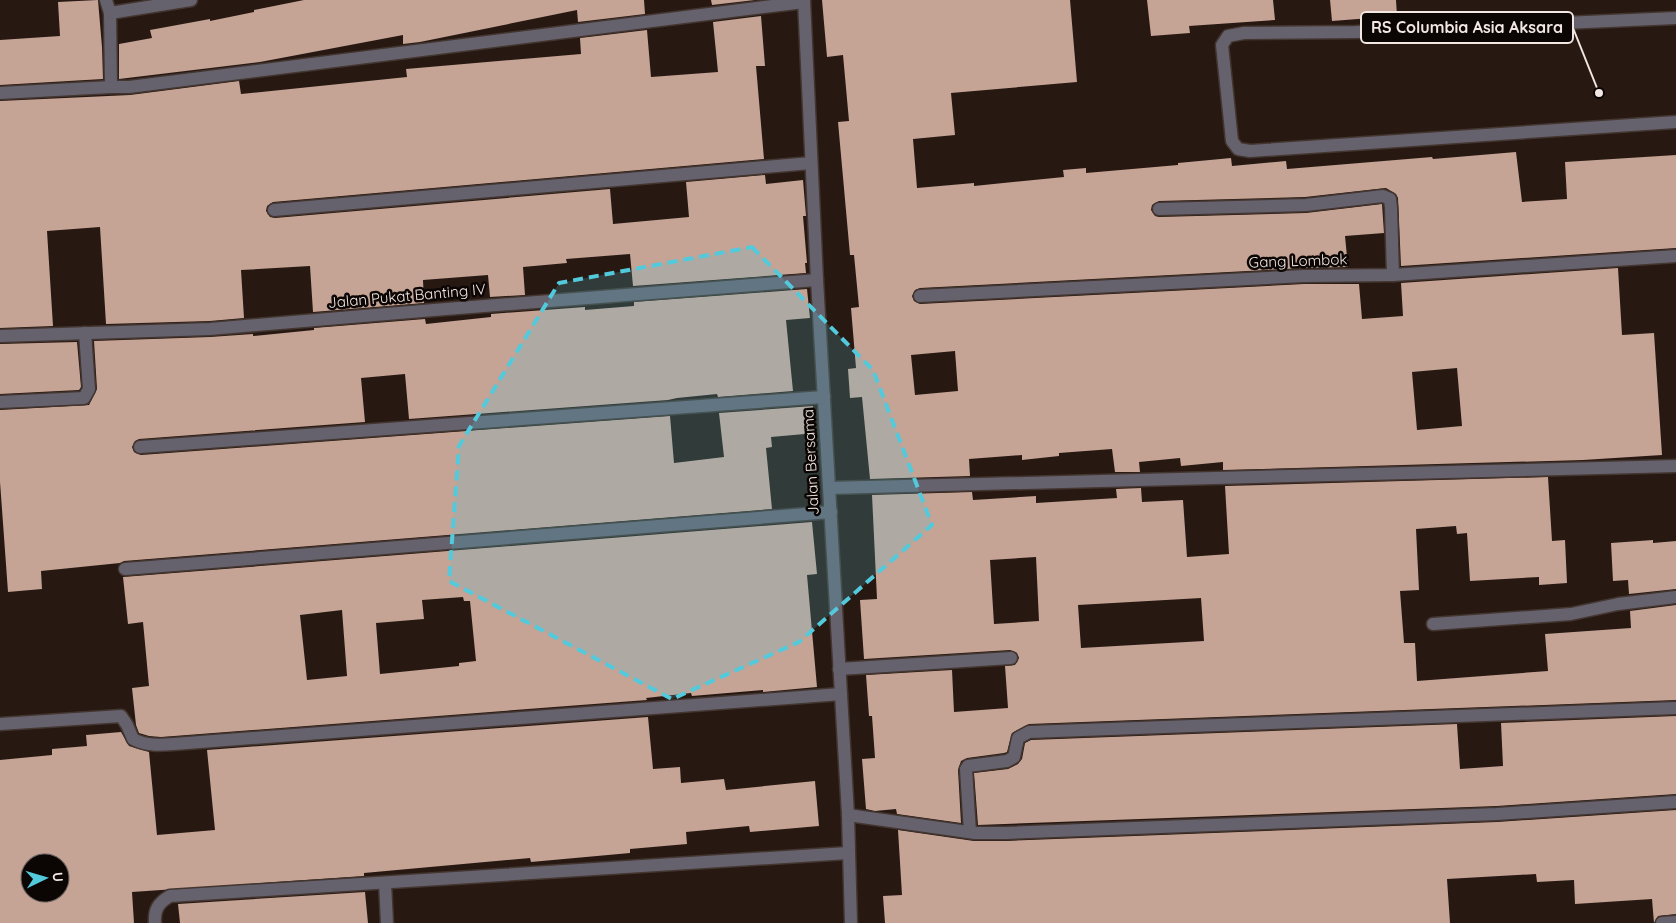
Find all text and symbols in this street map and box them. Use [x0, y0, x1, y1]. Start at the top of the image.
callout: RS Columbia Asia Aksara [1361, 12, 1573, 43]
text: RS Columbia Asia Aksara [1371, 17, 1563, 37]
street label: Gang Lombok [1248, 249, 1348, 272]
street label: Jalan Pukat Banting IV [327, 279, 487, 312]
street label: Jalan Bersama [798, 409, 823, 515]
north arrow [20, 853, 70, 903]
text: U [49, 871, 67, 883]

